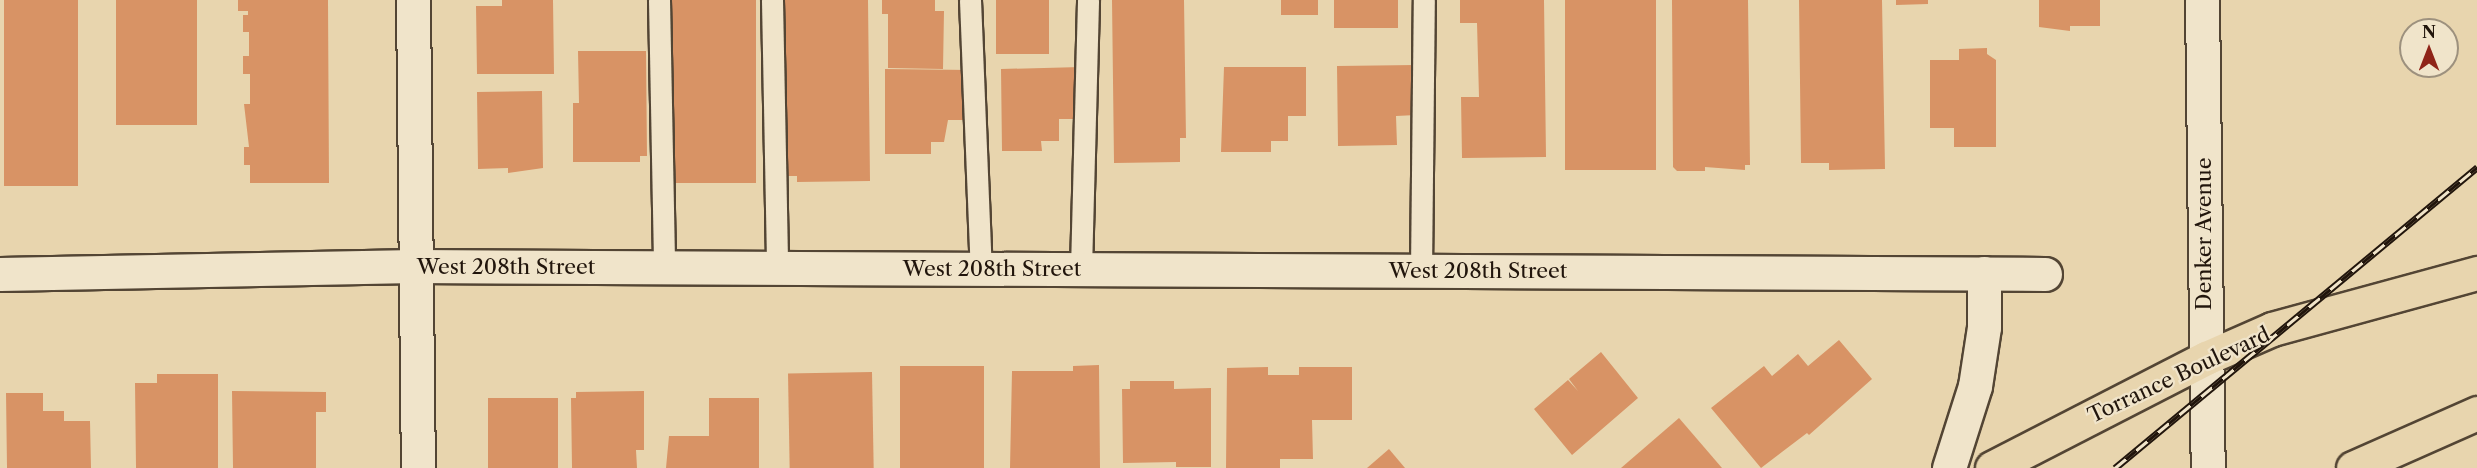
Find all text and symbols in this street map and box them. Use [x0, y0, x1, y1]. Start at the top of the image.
north arrow [2399, 18, 2459, 78]
text: N [2422, 22, 2436, 42]
street label: Denker Avenue [2191, 157, 2217, 311]
street label: West 208th Street [417, 254, 595, 280]
street label: West 208th Street [903, 256, 1081, 282]
street label: West 208th Street [1389, 258, 1567, 284]
street label: Torrance Boulevard [2084, 322, 2274, 428]

